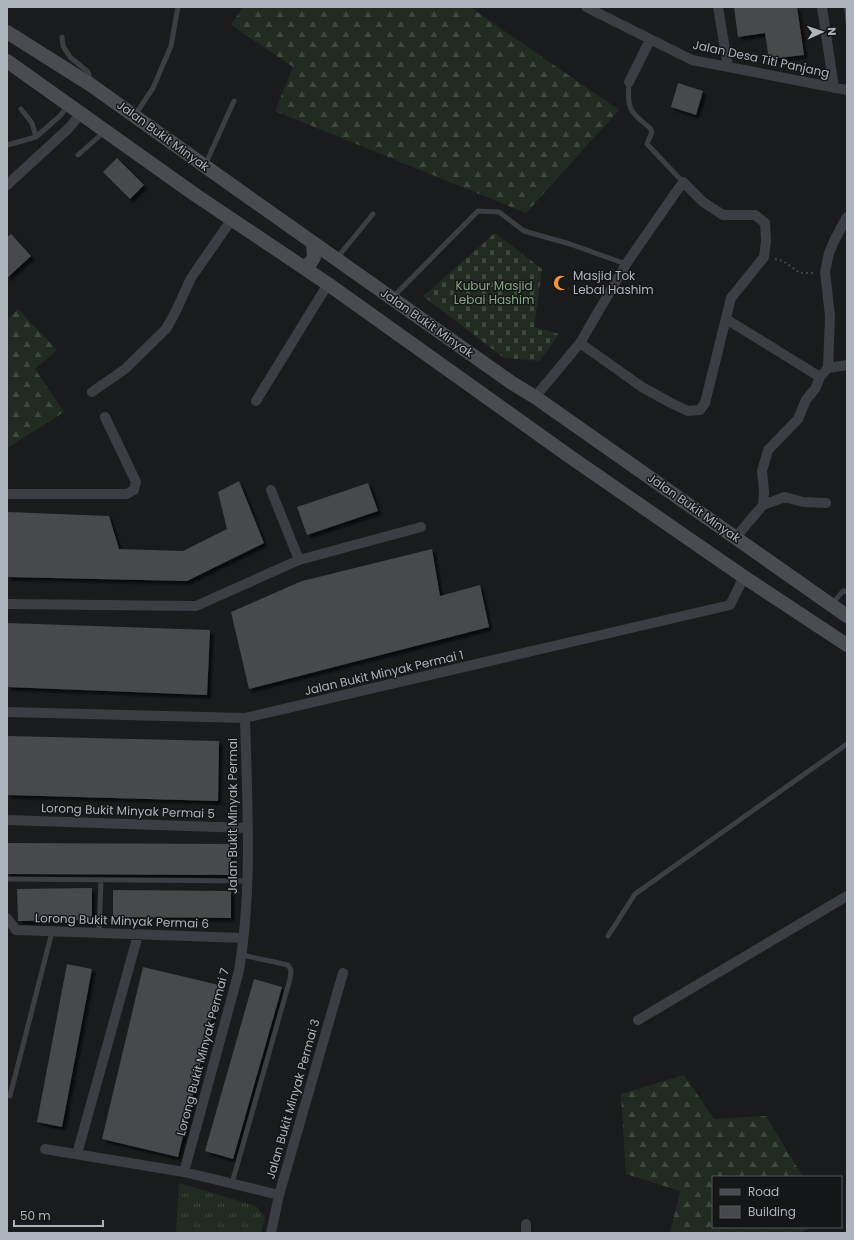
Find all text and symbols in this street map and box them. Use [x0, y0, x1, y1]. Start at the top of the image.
north arrow [802, 12, 842, 52]
text: N [824, 27, 840, 36]
street label: Jalan Desa Titi Panjang [691, 36, 831, 81]
street label: Jalan Bukit Minyak [114, 96, 214, 175]
place label: Masjid Tok Lebai Hashim [573, 267, 654, 298]
mosque icon: Masjid Tok Lebai Hashim [552, 274, 570, 292]
park label: Kubur Masjid Lebai Hashim [454, 277, 534, 308]
street label: Jalan Bukit Minyak [377, 284, 478, 362]
street label: Jalan Bukit Minyak [644, 469, 745, 547]
street label: Jalan Bukit Minyak Permai 1 [303, 646, 465, 699]
street label: Jalan Bukit Minyak Permai [224, 738, 241, 894]
street label: Lorong Bukit Minyak Permai 5 [41, 799, 215, 822]
street label: Lorong Bukit Minyak Permai 6 [35, 909, 209, 932]
street label: Lorong Bukit Minyak Permai 7 [172, 966, 233, 1138]
street label: Jalan Bukit Minyak Permai 3 [261, 1017, 324, 1181]
legend [712, 1176, 842, 1228]
text: Road [748, 1183, 779, 1200]
scale bar [14, 1202, 103, 1228]
text: Building [748, 1203, 796, 1220]
text: 50 m [20, 1207, 51, 1224]

